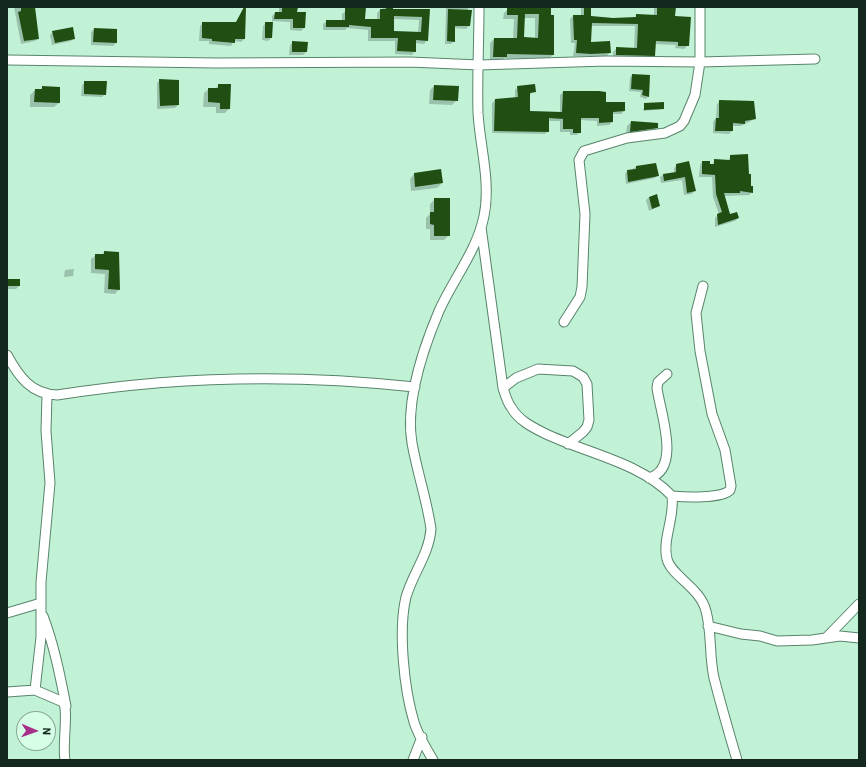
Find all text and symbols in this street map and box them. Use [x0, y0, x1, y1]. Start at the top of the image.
north arrow [16, 711, 56, 751]
text: N [41, 728, 54, 735]

